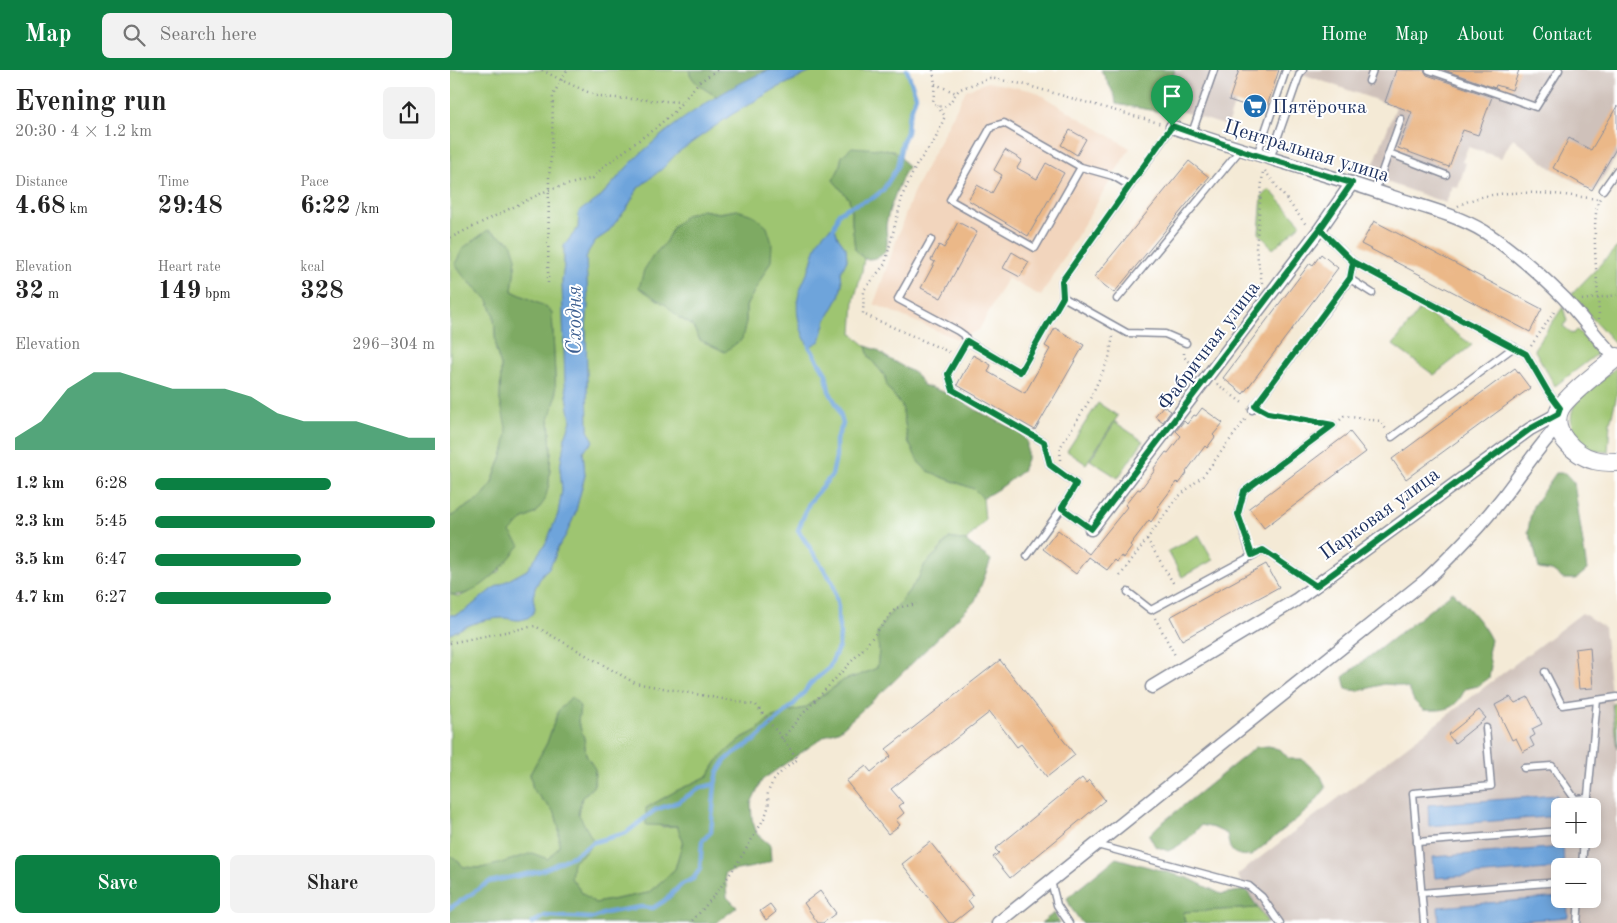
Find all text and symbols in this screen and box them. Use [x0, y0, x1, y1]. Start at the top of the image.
search box [102, 13, 452, 58]
icon: search [120, 21, 148, 49]
text: Map [25, 23, 72, 47]
text: Search here [160, 26, 257, 45]
text: Home [1321, 26, 1367, 44]
text: Map [1395, 26, 1428, 44]
text: About [1456, 26, 1504, 44]
text: Contact [1532, 26, 1592, 44]
pin [1151, 75, 1193, 126]
icon: arrive [1158, 82, 1186, 110]
button: share [383, 87, 435, 139]
text: Evening run [15, 89, 167, 117]
supermarket icon: Пятёрочка [1242, 93, 1268, 119]
place label: Пятёрочка [1272, 98, 1367, 118]
street label: Центральная улица [1221, 117, 1392, 187]
text: 20:30 · 4 × 1.2 km [15, 124, 152, 140]
text: Distance [15, 175, 68, 189]
text: Time [158, 175, 189, 189]
text: Pace [300, 175, 329, 189]
text: 4.68 [15, 194, 66, 219]
text: 29:48 [158, 194, 223, 219]
text: 6:22 [300, 194, 351, 219]
text: km [66, 202, 88, 216]
text: /km [351, 202, 379, 216]
text: Elevation [15, 260, 72, 274]
text: Heart rate [158, 260, 221, 274]
text: kcal [300, 260, 324, 274]
street label: Фабричная улица [1155, 278, 1265, 414]
text: 32 [15, 279, 44, 304]
text: 149 [158, 279, 201, 304]
text: 328 [300, 279, 344, 304]
water label: Сходня [565, 285, 586, 355]
text: m [44, 287, 59, 301]
text: bpm [201, 287, 231, 301]
text: Elevation [15, 337, 80, 353]
text: 296–304 m [352, 337, 435, 353]
street label: Парковая улица [1317, 465, 1444, 565]
text: 1.2 km [15, 476, 64, 492]
text: 6:28 [95, 476, 127, 492]
text: 2.3 km [15, 514, 64, 530]
text: 5:45 [95, 514, 127, 530]
text: 3.5 km [15, 552, 64, 568]
text: 6:47 [95, 552, 127, 568]
text: 4.7 km [15, 590, 64, 606]
text: 6:27 [95, 590, 127, 606]
map controls [1551, 798, 1601, 908]
button: + [1551, 798, 1601, 848]
button: Save [15, 855, 220, 913]
button: Share [230, 855, 435, 913]
button: − [1551, 858, 1601, 908]

